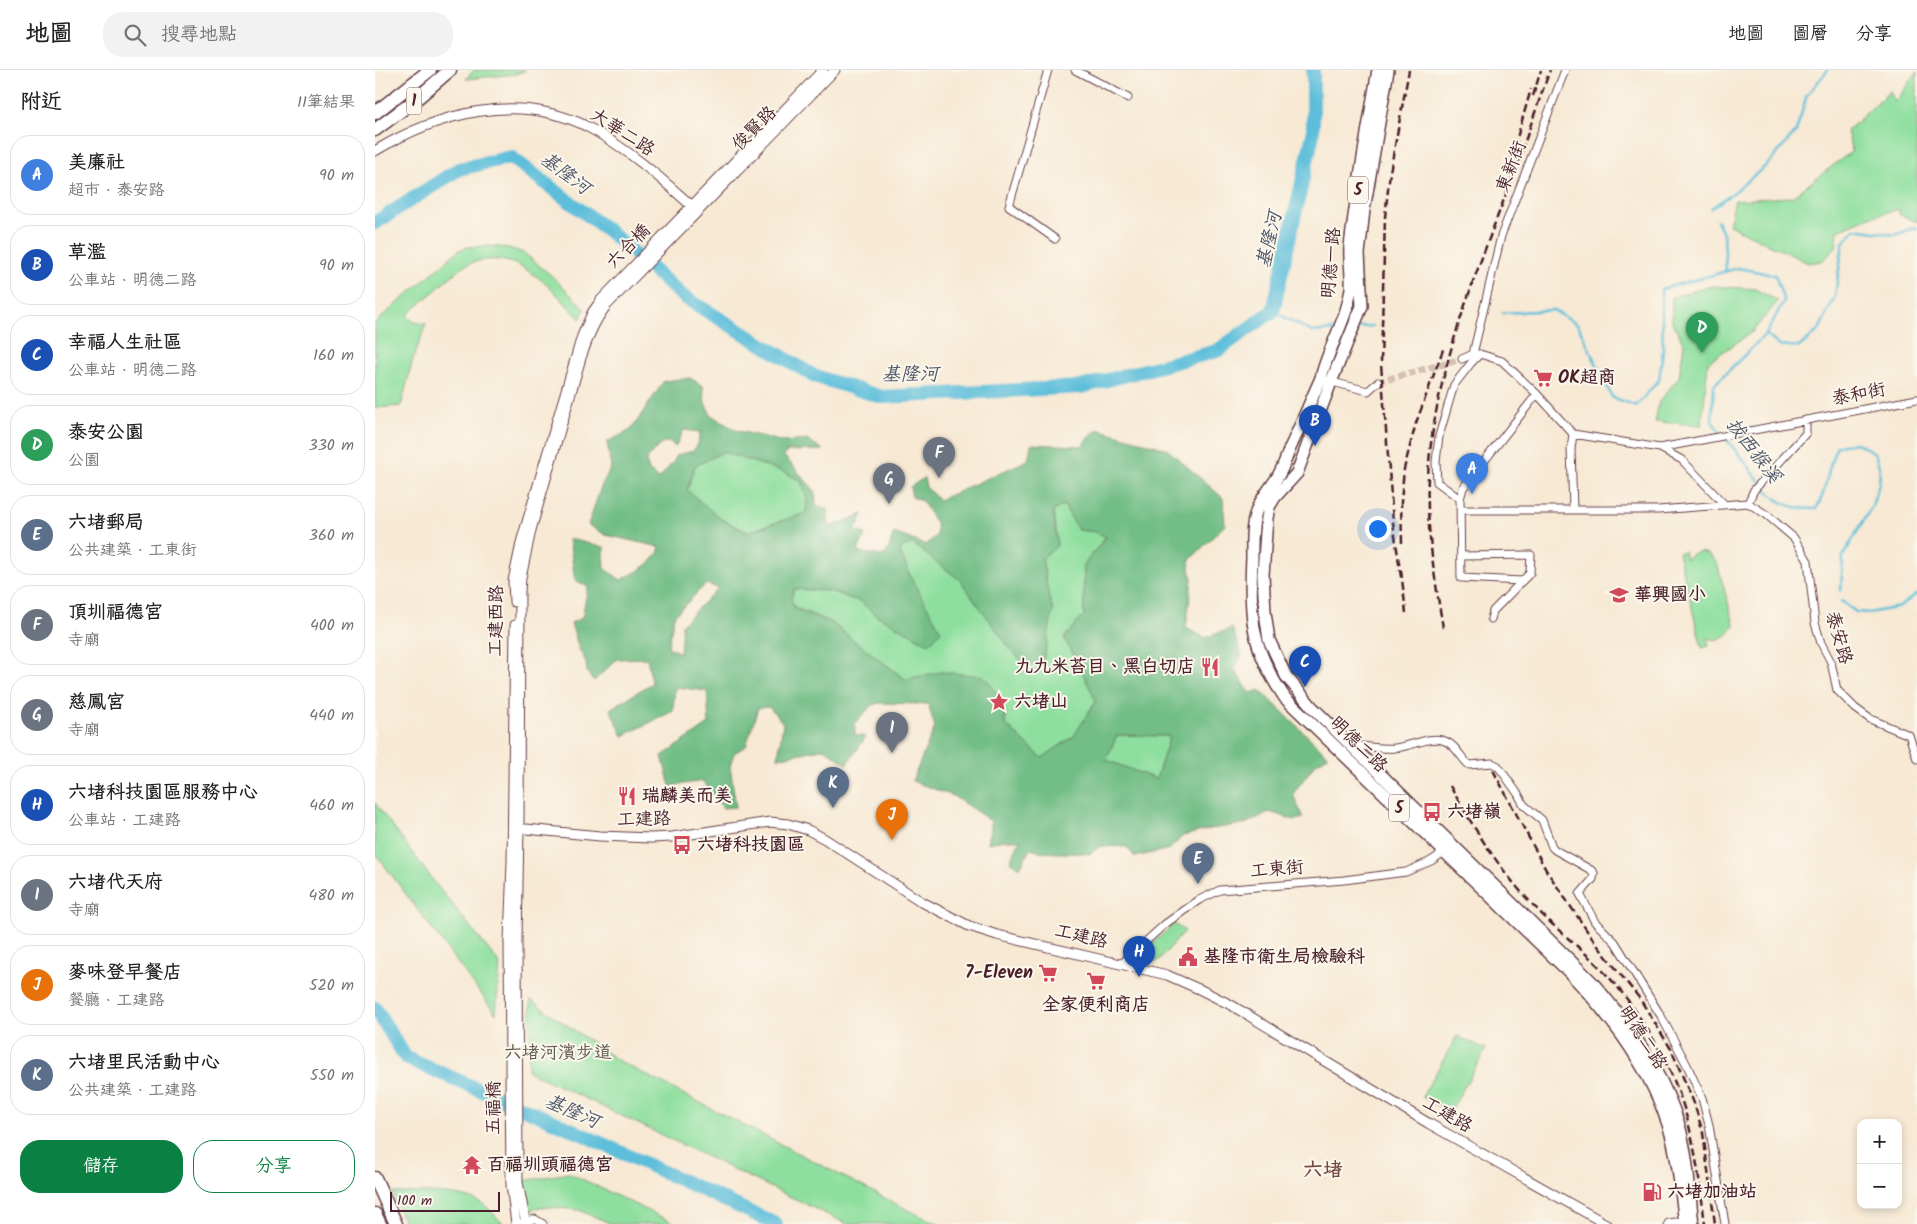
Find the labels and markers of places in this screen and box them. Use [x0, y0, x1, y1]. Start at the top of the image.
pin: D [1686, 312, 1718, 353]
place label: OK超商 [1558, 364, 1616, 393]
supermarket icon: OK超商 [1532, 367, 1554, 389]
pin: B [1299, 405, 1331, 446]
pin: F [923, 437, 955, 478]
pin: A [1456, 453, 1488, 494]
pin: G [873, 463, 905, 504]
place label: 華興國小 [1634, 581, 1706, 610]
school or university icon: 華興國小 [1608, 584, 1630, 606]
pin: C [1289, 646, 1321, 687]
place label: 九九米苔目、黑白切店 [1015, 653, 1195, 682]
restaurant icon: 九九米苔目、黑白切店 [1199, 656, 1221, 678]
place label: 六堵山 [1014, 688, 1068, 717]
place icon: 六堵山 [988, 691, 1010, 713]
pin: I [876, 712, 908, 753]
pin: K [817, 767, 849, 808]
place label: 瑞麟美而美 [642, 782, 732, 811]
restaurant icon: 瑞麟美而美 [616, 785, 638, 807]
place label: 六堵嶺 [1447, 798, 1501, 827]
pin: J [876, 799, 908, 840]
bus stop icon: 六堵嶺 [1421, 801, 1443, 823]
place label: 六堵科技園區 [697, 831, 805, 860]
bus stop icon: 六堵科技園區 [671, 834, 693, 856]
pin: E [1182, 843, 1214, 884]
pin: H [1123, 936, 1155, 977]
place label: 基隆市衛生局檢驗科 [1203, 943, 1365, 972]
public building icon: 基隆市衛生局檢驗科 [1177, 946, 1199, 968]
place label: 7-Eleven [965, 959, 1033, 988]
supermarket icon: 7-Eleven [1037, 962, 1059, 984]
supermarket icon: 全家便利商店 [1085, 970, 1107, 992]
place label: 全家便利商店 [1042, 991, 1150, 1020]
place label: 百福圳頭福德宮 [487, 1151, 613, 1180]
temple icon: 百福圳頭福德宮 [461, 1154, 483, 1176]
place label: 六堵加油站 [1667, 1178, 1757, 1207]
fuel station icon: 六堵加油站 [1641, 1181, 1663, 1203]

